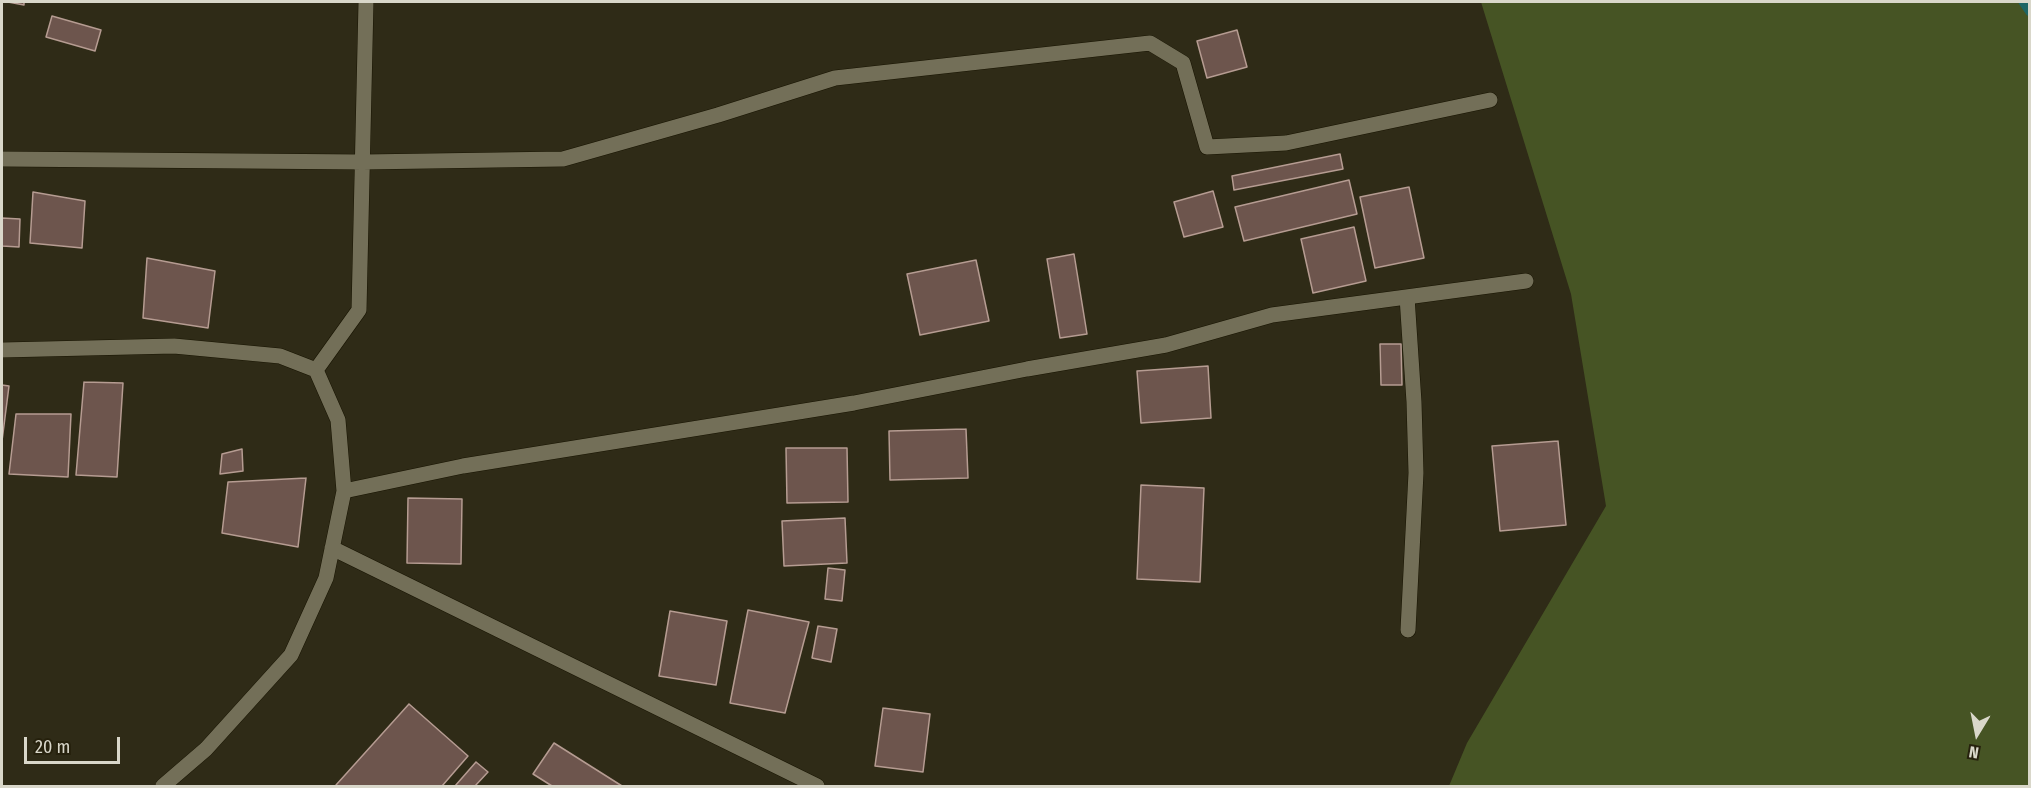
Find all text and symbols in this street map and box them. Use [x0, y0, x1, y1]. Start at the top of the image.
north arrow [1947, 704, 2007, 764]
scale bar [27, 725, 123, 763]
text: 20 m [35, 736, 70, 758]
text: N [1967, 742, 1980, 762]

